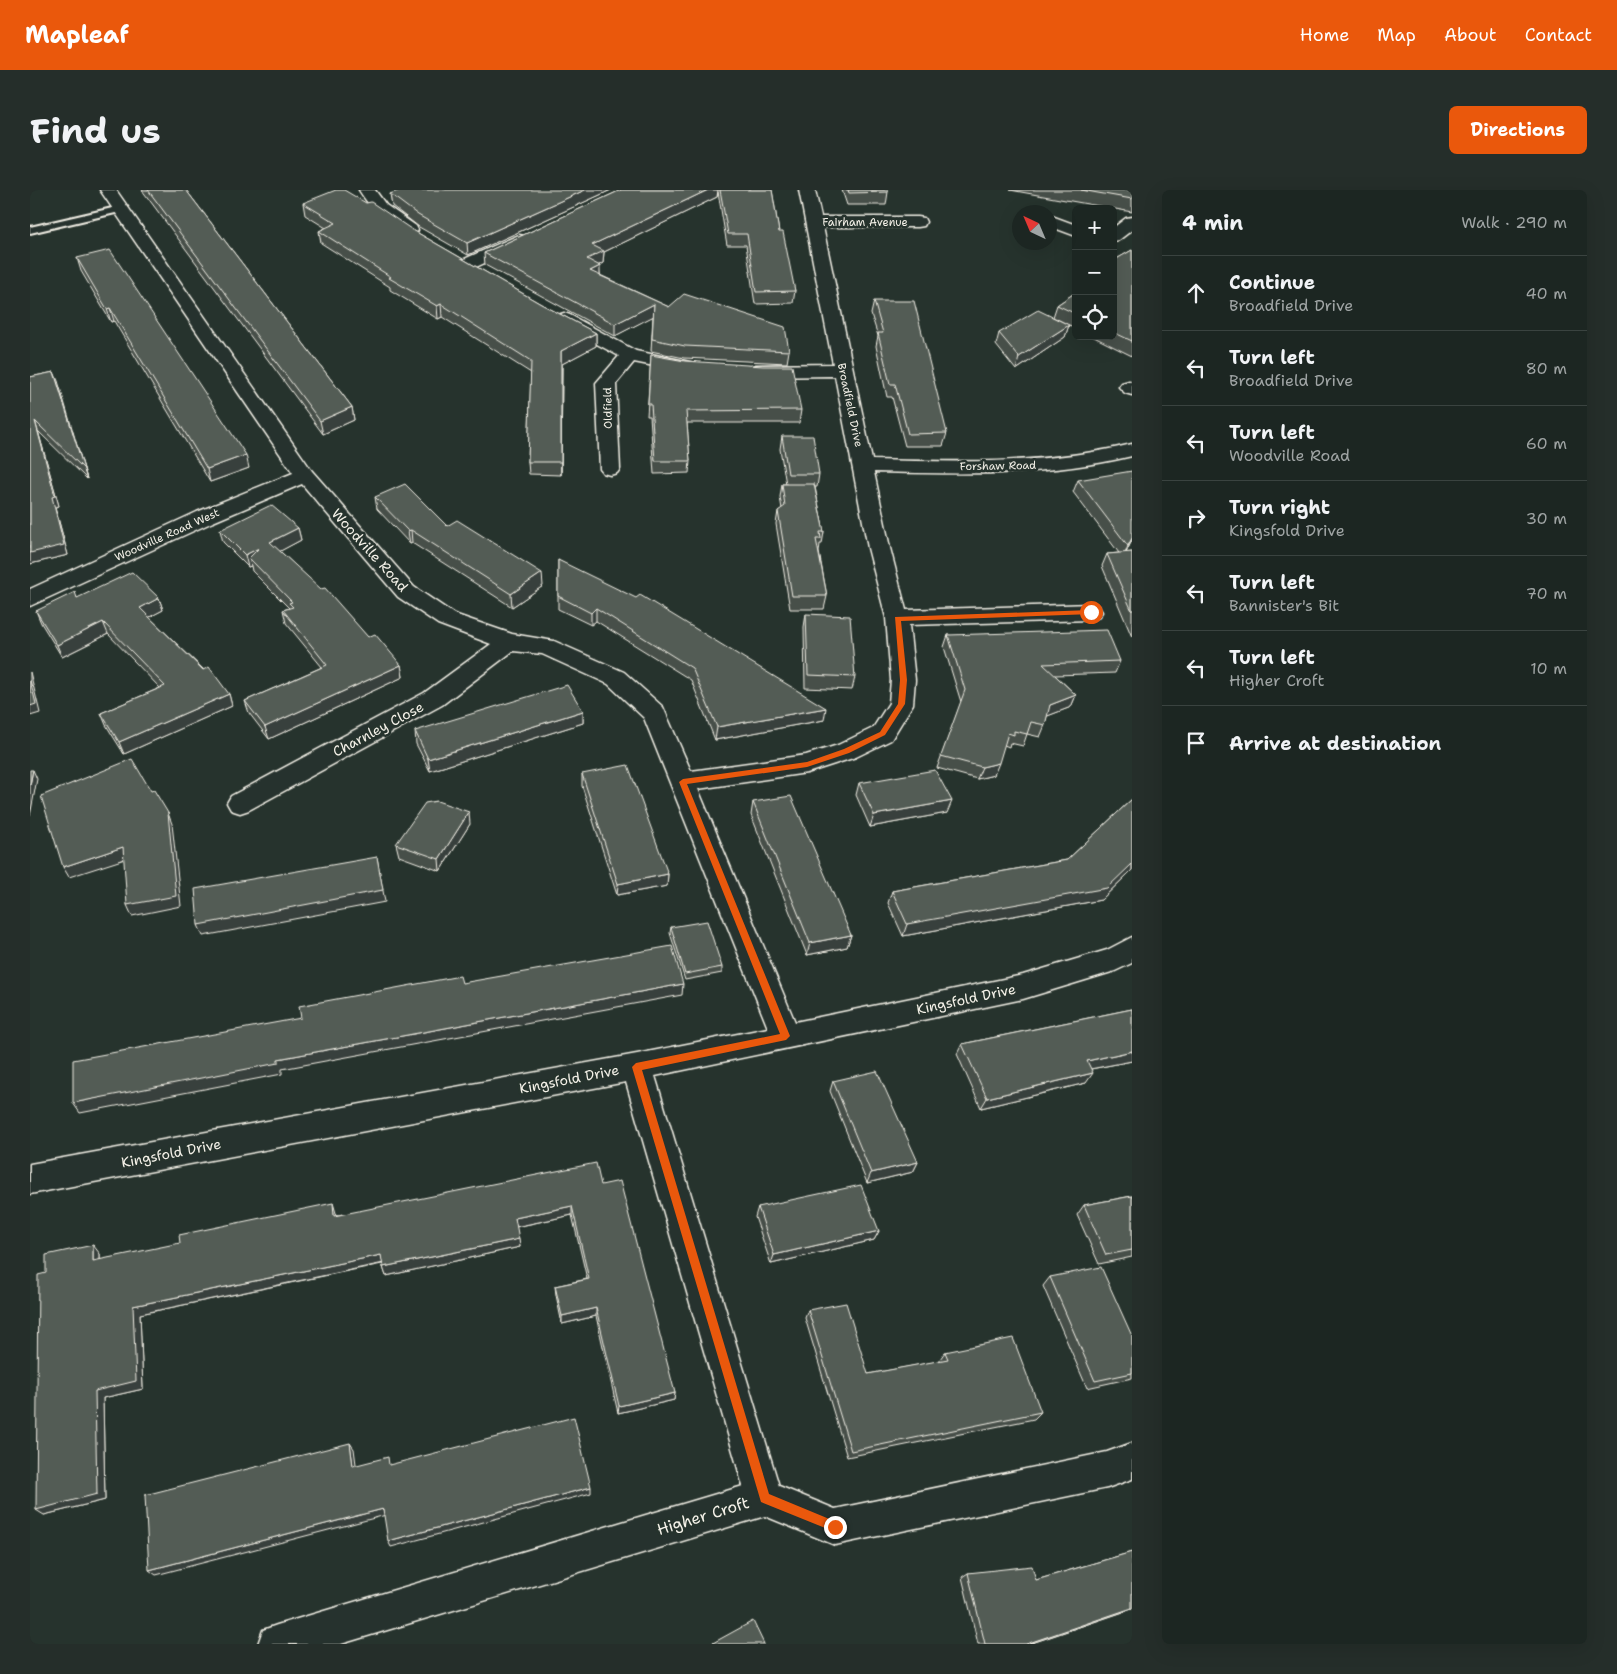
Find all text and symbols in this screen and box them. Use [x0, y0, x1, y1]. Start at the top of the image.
text: Mapleaf [25, 19, 129, 51]
text: Home [1300, 23, 1349, 47]
text: Map [1377, 23, 1416, 47]
text: About [1444, 23, 1497, 47]
text: Contact [1525, 23, 1592, 47]
button: Directions [1449, 106, 1587, 154]
text: Find us [30, 107, 161, 154]
north arrow [1012, 205, 1057, 250]
map controls [1072, 205, 1117, 340]
button: + [1072, 205, 1117, 250]
text: 4 min [1182, 209, 1243, 237]
text: Walk · 290 m [1461, 212, 1567, 233]
street label: Fairham Avenue [822, 215, 908, 230]
button: − [1072, 250, 1117, 295]
text: Continue [1229, 270, 1315, 295]
icon: ahead [1182, 279, 1210, 307]
text: 40 m [1525, 283, 1567, 304]
button: locate [1072, 295, 1117, 340]
text: Broadfield Drive [1229, 295, 1353, 316]
text: Turn left [1229, 345, 1315, 370]
icon: left [1182, 354, 1210, 382]
text: 80 m [1526, 358, 1567, 379]
street label: Broadfield Drive [834, 362, 866, 448]
text: Broadfield Drive [1229, 370, 1353, 391]
street label: Oldfield [600, 387, 616, 429]
text: Turn left [1229, 420, 1315, 445]
icon: left [1182, 429, 1210, 457]
text: 60 m [1526, 433, 1567, 454]
text: Woodville Road [1229, 445, 1350, 466]
street label: Forshaw Road [960, 458, 1036, 474]
text: Turn right [1229, 495, 1330, 520]
icon: right [1182, 504, 1210, 532]
street label: Woodville Road West [112, 505, 222, 565]
street label: Woodville Road [328, 505, 412, 596]
text: 30 m [1526, 508, 1567, 529]
text: Kingsfold Drive [1229, 520, 1345, 541]
text: Turn left [1229, 570, 1315, 595]
icon: left [1182, 579, 1210, 607]
text: 70 m [1526, 583, 1567, 604]
text: Bannister's Bit [1229, 595, 1339, 616]
route start [1080, 601, 1103, 624]
text: Turn left [1229, 645, 1315, 670]
icon: left [1182, 654, 1210, 682]
text: 10 m [1530, 658, 1567, 679]
text: Higher Croft [1229, 670, 1324, 691]
street label: Charnley Close [329, 697, 427, 761]
icon: arrive [1182, 729, 1210, 757]
text: Arrive at destination [1229, 731, 1441, 756]
street label: Kingsfold Drive [915, 980, 1017, 1018]
street label: Kingsfold Drive [518, 1060, 621, 1098]
street label: Kingsfold Drive [120, 1134, 223, 1172]
street label: Higher Croft [654, 1492, 752, 1540]
route end [824, 1516, 847, 1539]

